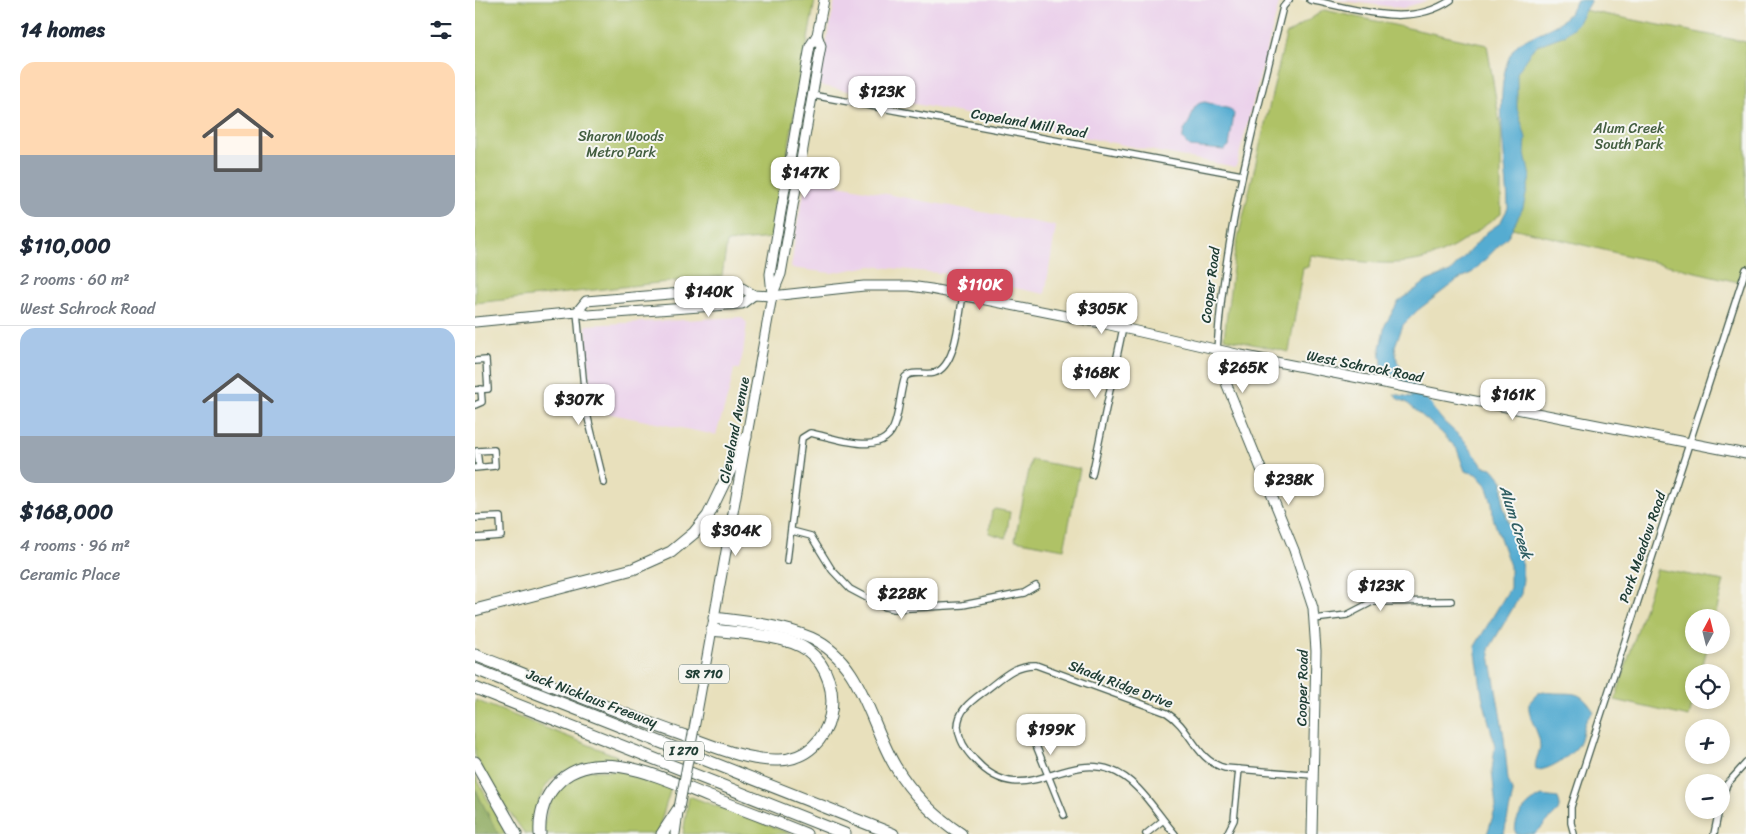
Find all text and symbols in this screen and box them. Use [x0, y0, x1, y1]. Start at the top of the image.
text: 14 homes [20, 11, 105, 49]
icon: filters [427, 16, 455, 44]
pin: $123K [847, 76, 917, 118]
text: $123K [859, 77, 905, 106]
icon: home [193, 95, 283, 185]
street label: Copeland Mill Road [969, 101, 1090, 146]
park label: Alum Creek South Park [1593, 116, 1665, 157]
park label: Sharon Woods Metro Park [578, 124, 665, 165]
pin: $147K [770, 156, 840, 199]
text: $147K [782, 158, 828, 187]
text: $110,000 [20, 227, 111, 265]
street label: Cooper Road [1193, 244, 1228, 325]
text: 2 rooms · 60 m² [20, 265, 130, 294]
pin: $110K [945, 268, 1015, 311]
text: $110K [958, 270, 1002, 299]
pin: $140K [674, 276, 744, 318]
text: $140K [685, 277, 733, 306]
pin: $305K [1067, 292, 1137, 335]
text: West Schrock Road [20, 294, 155, 323]
text: $305K [1077, 294, 1127, 323]
street label: West Schrock Road [1304, 343, 1427, 390]
pin: $265K [1208, 352, 1278, 394]
text: $265K [1219, 353, 1267, 382]
pin: $168K [1061, 356, 1131, 399]
text: $168K [1073, 358, 1119, 387]
icon: home [193, 360, 283, 450]
street label: Cleveland Avenue [712, 375, 757, 485]
pin: $161K [1478, 378, 1548, 421]
text: $161K [1491, 380, 1535, 409]
pin: $307K [544, 384, 614, 426]
text: $307K [555, 385, 603, 414]
pin: $238K [1254, 464, 1324, 506]
text: $238K [1265, 465, 1313, 494]
water label: Alum Creek [1492, 481, 1541, 564]
street label: Park Meadow Road [1612, 487, 1674, 606]
text: $168,000 [20, 493, 113, 531]
pin: $304K [701, 514, 771, 557]
text: $304K [711, 516, 761, 545]
text: 4 rooms · 96 m² [20, 531, 130, 560]
text: Ceramic Place [20, 560, 120, 589]
pin: $123K [1346, 570, 1416, 612]
text: $123K [1358, 571, 1404, 600]
pin: $228K [867, 578, 937, 620]
text: $228K [878, 579, 926, 608]
north arrow [1685, 609, 1730, 654]
map controls [1685, 609, 1730, 819]
street label: Cooper Road [1289, 648, 1316, 726]
street label: Shady Ridge Drive [1065, 653, 1177, 716]
street label: Jack Nicklaus Freeway [522, 662, 662, 735]
road number: SR 710 [679, 664, 729, 684]
button: locate [1685, 664, 1730, 709]
pin: $199K [1016, 714, 1086, 756]
text: $199K [1027, 715, 1075, 744]
button: + [1685, 719, 1730, 764]
road number: I 270 [664, 741, 704, 760]
button: − [1685, 774, 1730, 819]

